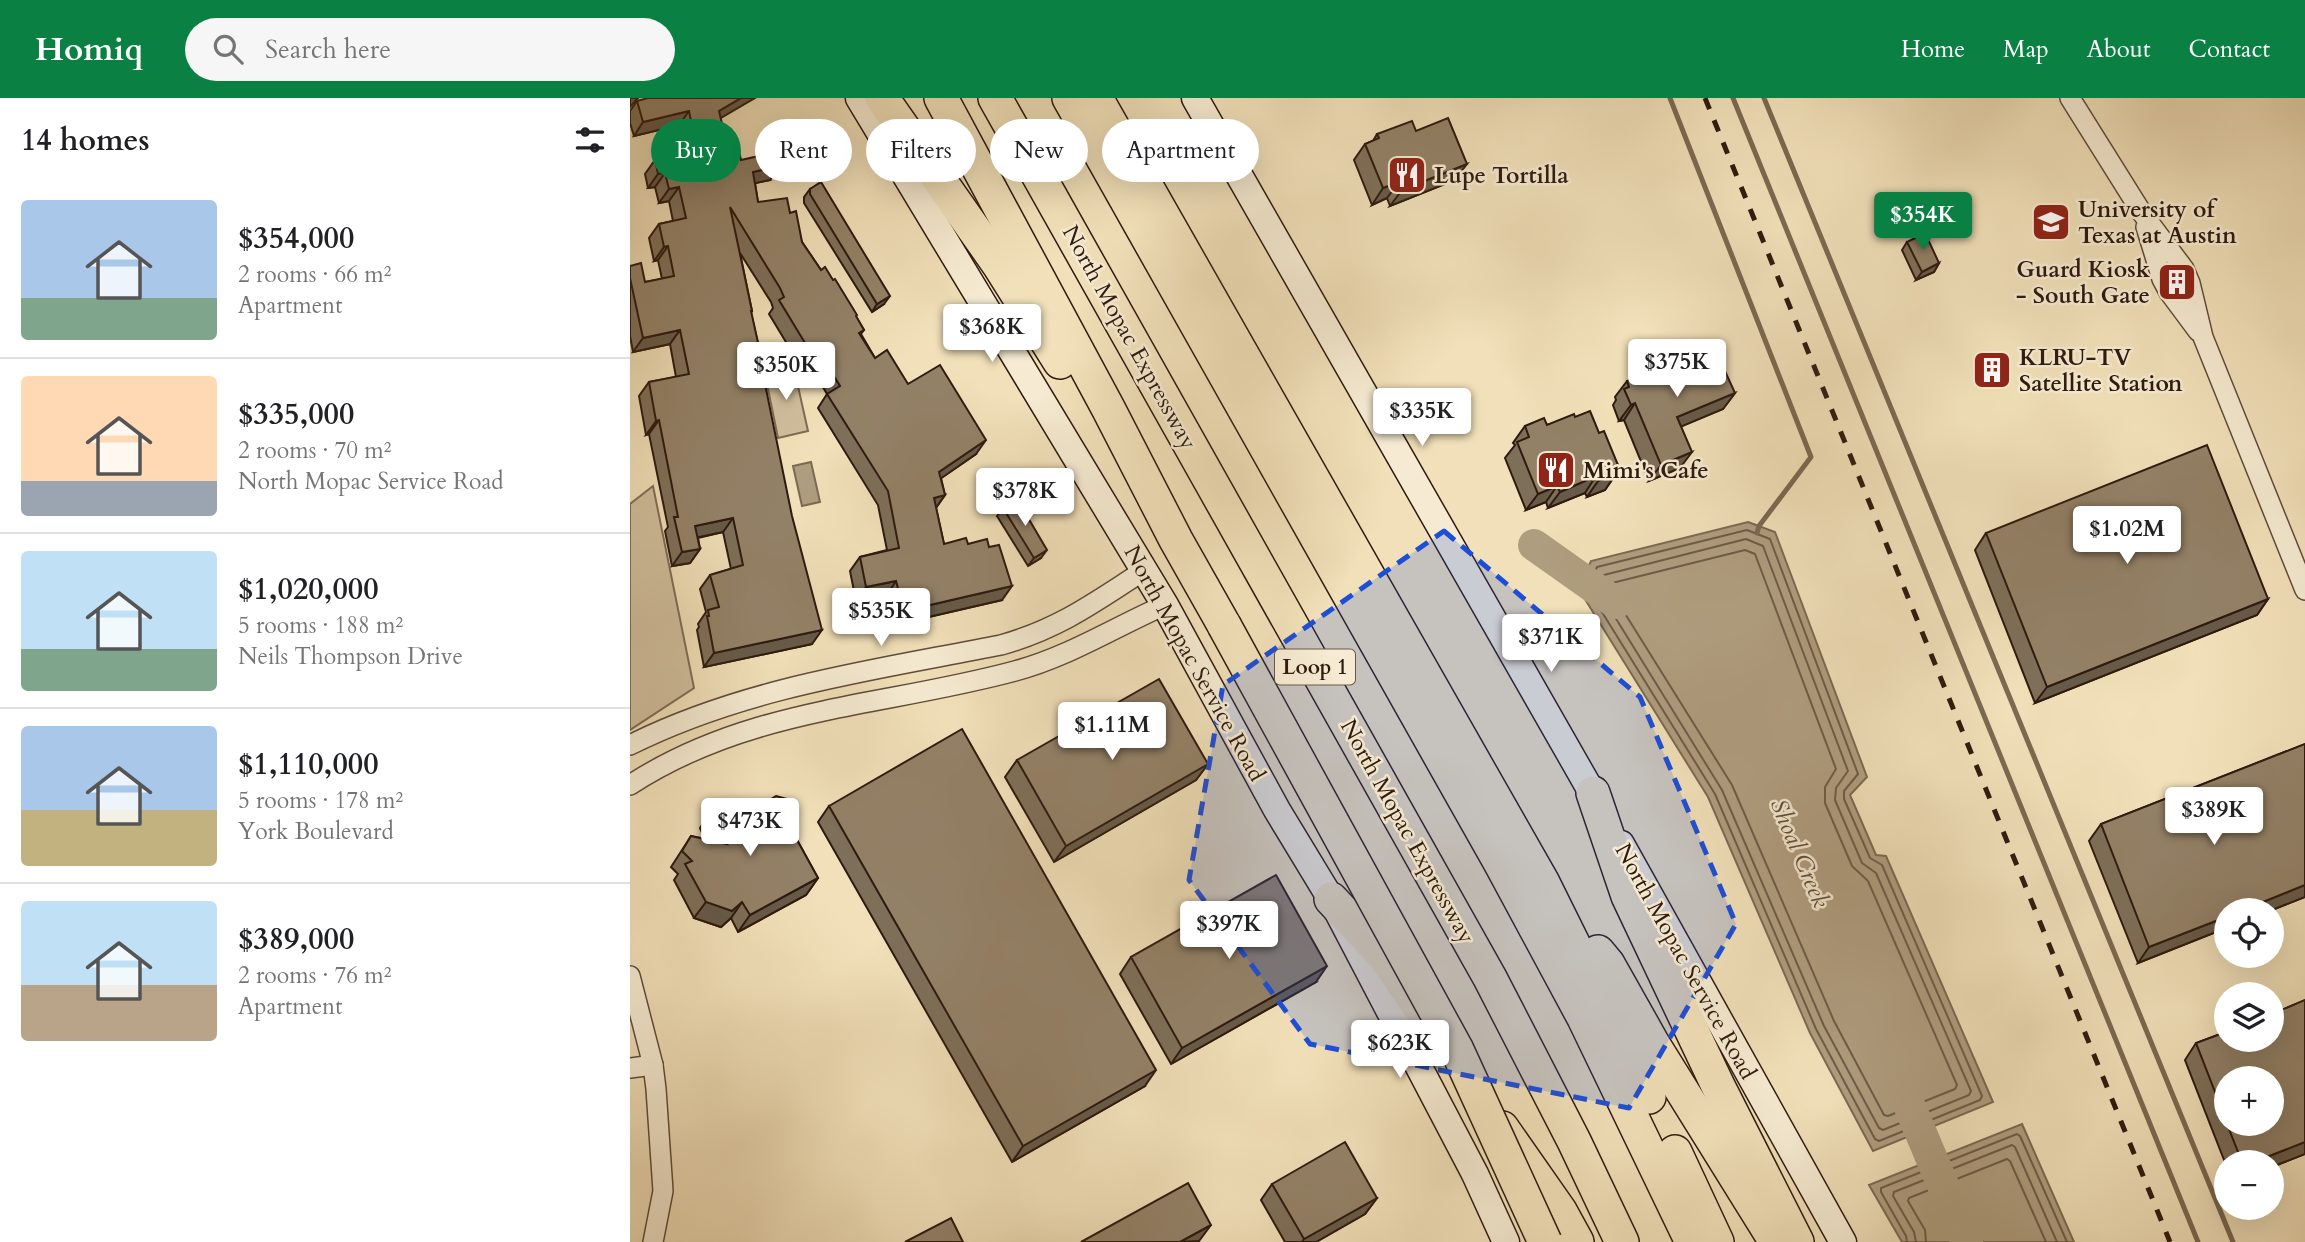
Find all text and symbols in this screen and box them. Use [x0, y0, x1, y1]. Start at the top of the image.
search box [185, 18, 675, 81]
text: Homiq [35, 27, 143, 72]
icon: search [209, 30, 247, 68]
text: Search here [265, 32, 391, 67]
text: Home [1901, 33, 1965, 66]
text: Map [2003, 33, 2049, 66]
text: About [2087, 33, 2151, 66]
text: Contact [2189, 33, 2270, 66]
chip: Buy [651, 119, 741, 182]
chip: Rent [755, 119, 852, 182]
chip: Filters [866, 119, 976, 182]
chip: New [990, 119, 1088, 182]
chip: Apartment [1102, 119, 1259, 182]
text: 14 homes [21, 120, 150, 161]
icon: filters [571, 121, 609, 159]
restaurant icon: Lupe Tortilla [1386, 154, 1428, 196]
place label: Lupe Tortilla [1434, 160, 1569, 191]
pin: $354K [1874, 192, 1972, 252]
place label: University of Texas at Austin [2078, 194, 2237, 251]
text: $354K [1890, 199, 1956, 230]
school or university icon: University of Texas at Austin [2030, 201, 2072, 243]
text: $354,000 [238, 218, 354, 259]
street label: North Mopac Expressway [1055, 219, 1204, 455]
icon: home [77, 228, 161, 312]
place label: Guard Kiosk - South Gate [2016, 254, 2151, 311]
text: 2 rooms · 66 m² [238, 259, 391, 290]
building icon: Guard Kiosk - South Gate [2156, 261, 2198, 303]
text: Apartment [238, 290, 342, 321]
pin: $368K [943, 304, 1041, 364]
text: $368K [959, 311, 1025, 342]
pin: $375K [1628, 340, 1726, 399]
pin: $350K [737, 342, 835, 402]
place label: KLRU-TV Satellite Station [2019, 342, 2183, 399]
text: $375K [1644, 346, 1710, 377]
text: $350K [753, 349, 819, 380]
building icon: KLRU-TV Satellite Station [1971, 349, 2013, 391]
pin: $335K [1373, 388, 1471, 448]
text: $335,000 [238, 394, 354, 435]
text: $335K [1389, 395, 1455, 426]
icon: home [77, 404, 161, 488]
text: 2 rooms · 70 m² [238, 435, 391, 466]
restaurant icon: Mimi's Cafe [1535, 449, 1577, 491]
place label: Mimi's Cafe [1583, 455, 1709, 486]
text: North Mopac Service Road [238, 466, 504, 497]
pin: $378K [976, 468, 1074, 528]
text: $378K [992, 475, 1058, 506]
pin: $1.02M [2070, 506, 2184, 566]
text: $1.02M [2089, 513, 2165, 544]
street label: North Mopac Service Road [1117, 540, 1273, 788]
text: $1,020,000 [238, 569, 379, 610]
icon: home [77, 579, 161, 663]
pin: $535K [832, 588, 930, 648]
text: $535K [848, 595, 914, 626]
text: 5 rooms · 188 m² [238, 610, 403, 641]
pin: $371K [1502, 614, 1600, 674]
text: $371K [1518, 621, 1584, 652]
text: Neils Thompson Drive [238, 641, 463, 672]
road number: Loop 1 [1275, 650, 1355, 684]
pin: $1.11M [1055, 702, 1169, 762]
text: $1.11M [1074, 709, 1150, 740]
street label: North Mopac Expressway [1333, 713, 1482, 949]
text: $1,110,000 [238, 744, 379, 785]
icon: home [77, 754, 161, 838]
text: 5 rooms · 178 m² [238, 785, 403, 816]
pin: $389K [2165, 788, 2263, 847]
water label: Shoal Creek [1762, 794, 1837, 913]
text: $389K [2181, 794, 2247, 825]
pin: $473K [701, 798, 799, 858]
text: $473K [717, 805, 783, 836]
text: York Boulevard [238, 816, 394, 847]
street label: North Mopac Service Road [1608, 838, 1764, 1086]
map controls [2214, 898, 2284, 1220]
button: locate [2214, 898, 2284, 968]
pin: $397K [1180, 902, 1278, 961]
text: $397K [1196, 908, 1262, 939]
text: $389,000 [238, 919, 354, 960]
icon: home [77, 929, 161, 1013]
text: 2 rooms · 76 m² [238, 960, 391, 991]
button: layers [2214, 982, 2284, 1052]
text: Apartment [238, 991, 342, 1022]
pin: $623K [1351, 1020, 1449, 1080]
text: $623K [1367, 1027, 1433, 1058]
button: + [2214, 1066, 2284, 1136]
button: − [2214, 1150, 2284, 1220]

